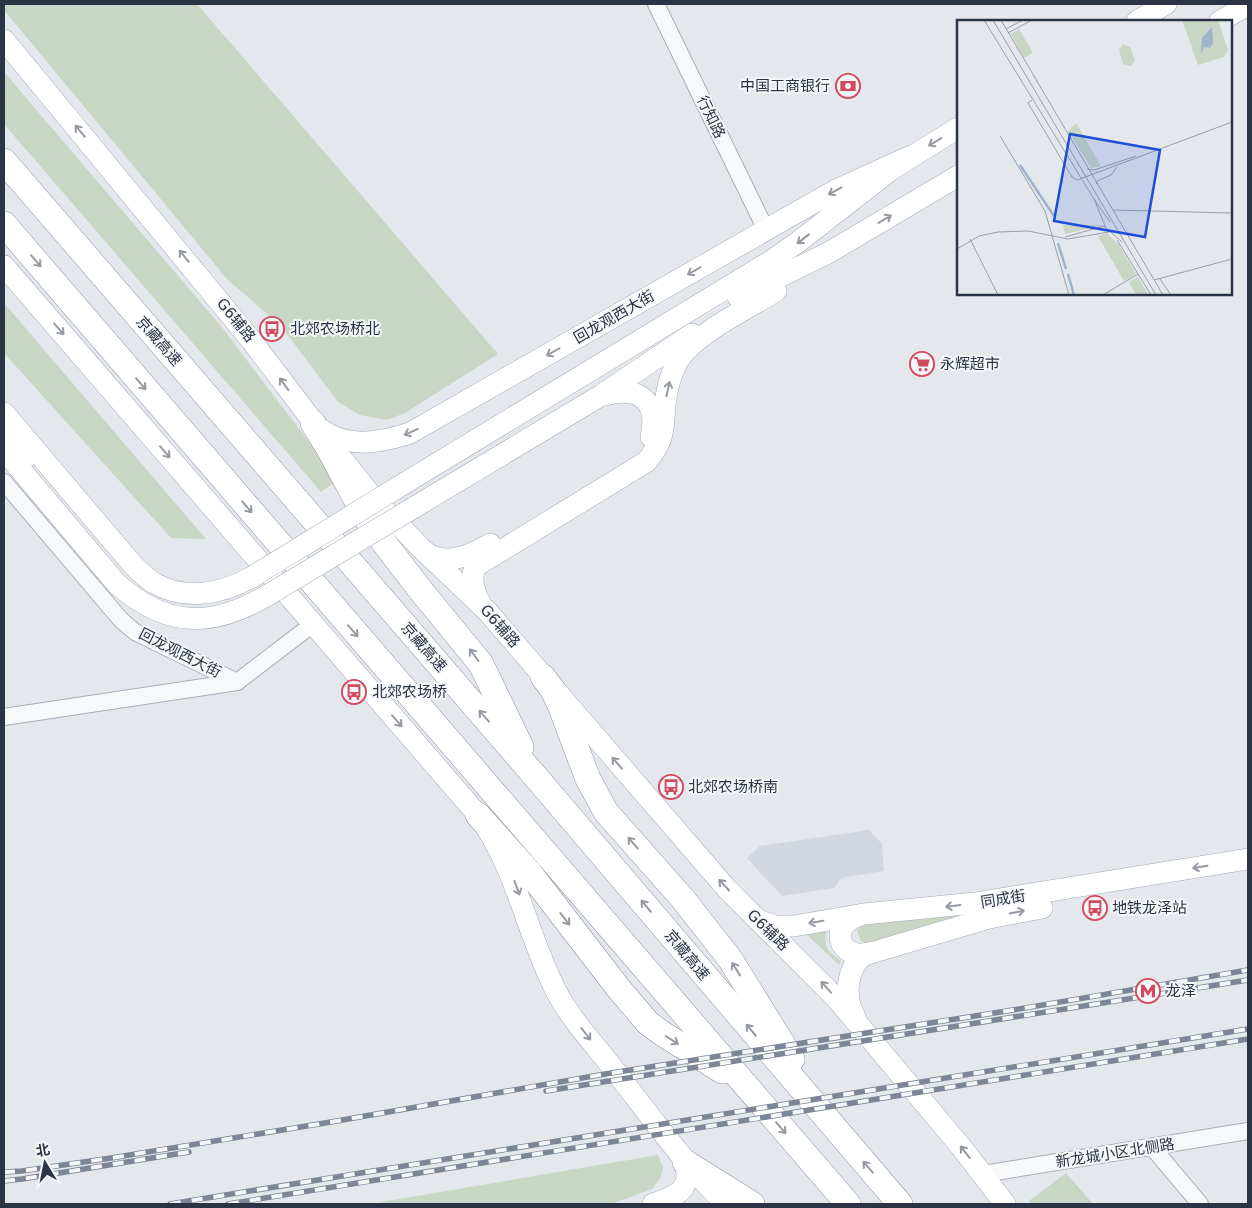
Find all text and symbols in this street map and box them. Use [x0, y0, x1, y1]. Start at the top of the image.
inset map [957, 20, 1232, 295]
bank icon: 中国工商银行 [835, 73, 861, 99]
place label: 中国工商银行 [740, 77, 830, 95]
street label: 行知路 [693, 93, 729, 141]
one-way arrow [74, 125, 85, 138]
one-way arrow [928, 138, 942, 148]
one-way arrow [828, 187, 843, 196]
one-way arrow [877, 214, 891, 224]
one-way arrow [797, 233, 810, 244]
one-way arrow [178, 250, 189, 263]
one-way arrow [30, 254, 41, 267]
one-way arrow [687, 267, 702, 277]
street label: 回龙观西大街 [571, 287, 657, 347]
street label: G6辅路 [213, 294, 259, 346]
street label: 京藏高速 [133, 312, 185, 370]
bus stop icon: 北郊农场桥北 [259, 316, 285, 342]
place label: 北郊农场桥北 [290, 320, 380, 338]
one-way arrow [53, 323, 64, 336]
one-way arrow [546, 348, 561, 357]
supermarket icon: 永辉超市 [909, 351, 935, 377]
place label: 永辉超市 [940, 355, 1000, 373]
one-way arrow [136, 377, 147, 390]
one-way arrow [279, 377, 289, 391]
one-way arrow [664, 382, 674, 398]
one-way arrow [404, 427, 419, 437]
one-way arrow [159, 446, 170, 459]
one-way arrow [242, 501, 253, 514]
street label: G6辅路 [476, 601, 524, 651]
street label: 京藏高速 [398, 618, 450, 676]
one-way arrow [348, 624, 359, 637]
street label: 回龙观西大街 [136, 625, 224, 681]
one-way arrow [469, 648, 479, 662]
bus stop icon: 北郊农场桥 [341, 679, 367, 705]
place label: 北郊农场桥 [372, 683, 447, 701]
one-way arrow [478, 710, 489, 723]
one-way arrow [391, 714, 402, 727]
one-way arrow [611, 756, 623, 769]
bus stop icon: 北郊农场桥南 [658, 774, 684, 800]
place label: 北郊农场桥南 [688, 778, 778, 796]
one-way arrow [627, 836, 639, 849]
one-way arrow [1192, 862, 1208, 872]
one-way arrow [718, 879, 730, 892]
one-way arrow [513, 880, 522, 896]
street label: 同成街 [979, 887, 1027, 911]
bus stop icon: 地铁龙泽站 [1082, 895, 1108, 921]
place label: 地铁龙泽站 [1112, 899, 1187, 917]
one-way arrow [640, 900, 652, 913]
one-way arrow [946, 901, 962, 911]
street label: G6辅路 [743, 906, 793, 954]
one-way arrow [1009, 906, 1025, 916]
one-way arrow [560, 912, 570, 926]
one-way arrow [808, 917, 824, 927]
street label: 京藏高速 [661, 926, 713, 984]
one-way arrow [730, 962, 740, 976]
metro station icon: 龙泽 [1135, 978, 1161, 1004]
one-way arrow [820, 981, 832, 993]
place label: 龙泽 [1166, 982, 1196, 1000]
one-way arrow [746, 1024, 757, 1037]
one-way arrow [581, 1027, 592, 1040]
one-way arrow [665, 1035, 679, 1045]
one-way arrow [776, 1122, 787, 1135]
street label: 新龙城小区北侧路 [1054, 1135, 1176, 1171]
north arrow [20, 1138, 70, 1188]
text: 北 [34, 1141, 51, 1159]
one-way arrow [960, 1145, 970, 1159]
one-way arrow [862, 1161, 874, 1174]

